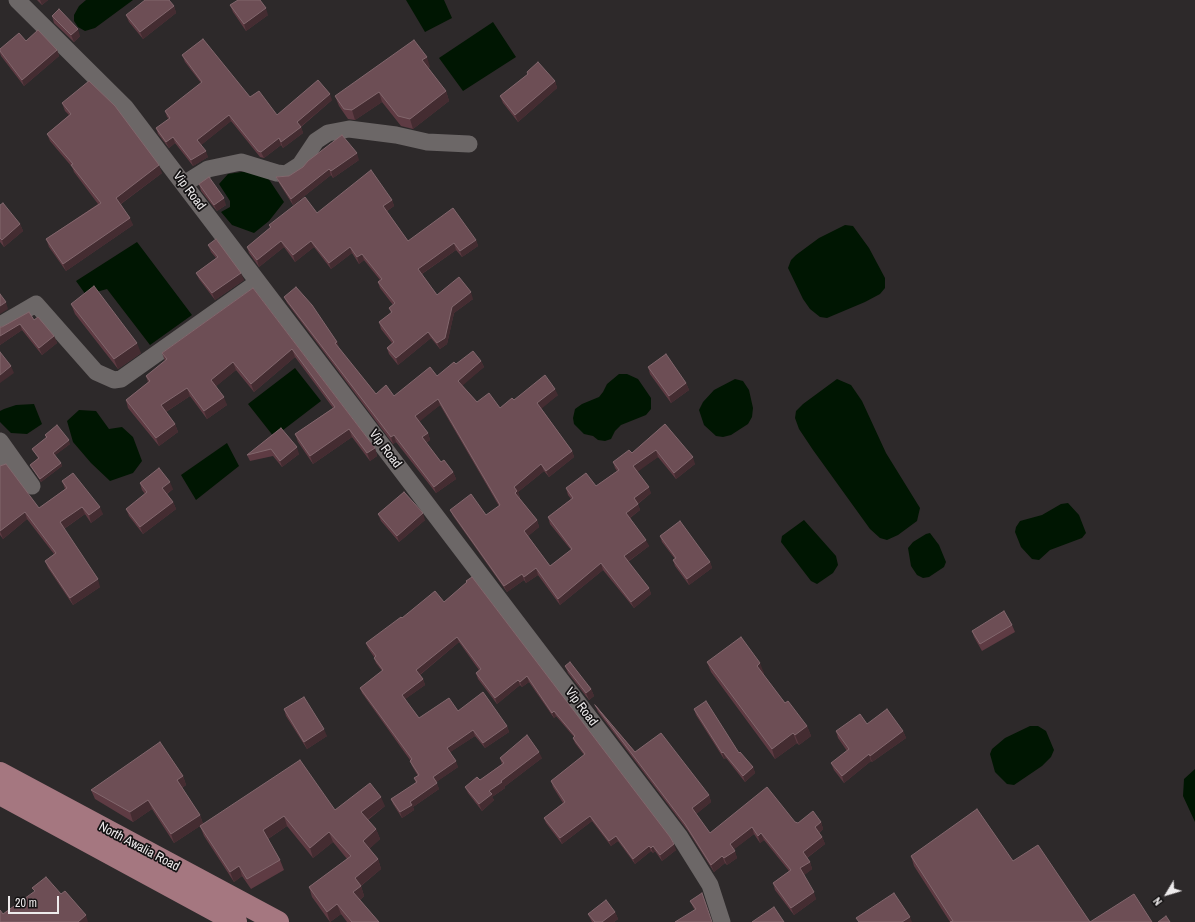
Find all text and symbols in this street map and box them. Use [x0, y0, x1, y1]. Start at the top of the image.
street label: Vip Road [169, 169, 209, 213]
street label: Vip Road [365, 427, 405, 471]
street label: Vip Road [561, 685, 601, 729]
street label: North Awalia Road [96, 819, 182, 875]
north arrow [1147, 874, 1187, 914]
scale bar [10, 888, 61, 914]
text: 20 m [15, 895, 37, 911]
text: N [1150, 895, 1165, 908]

